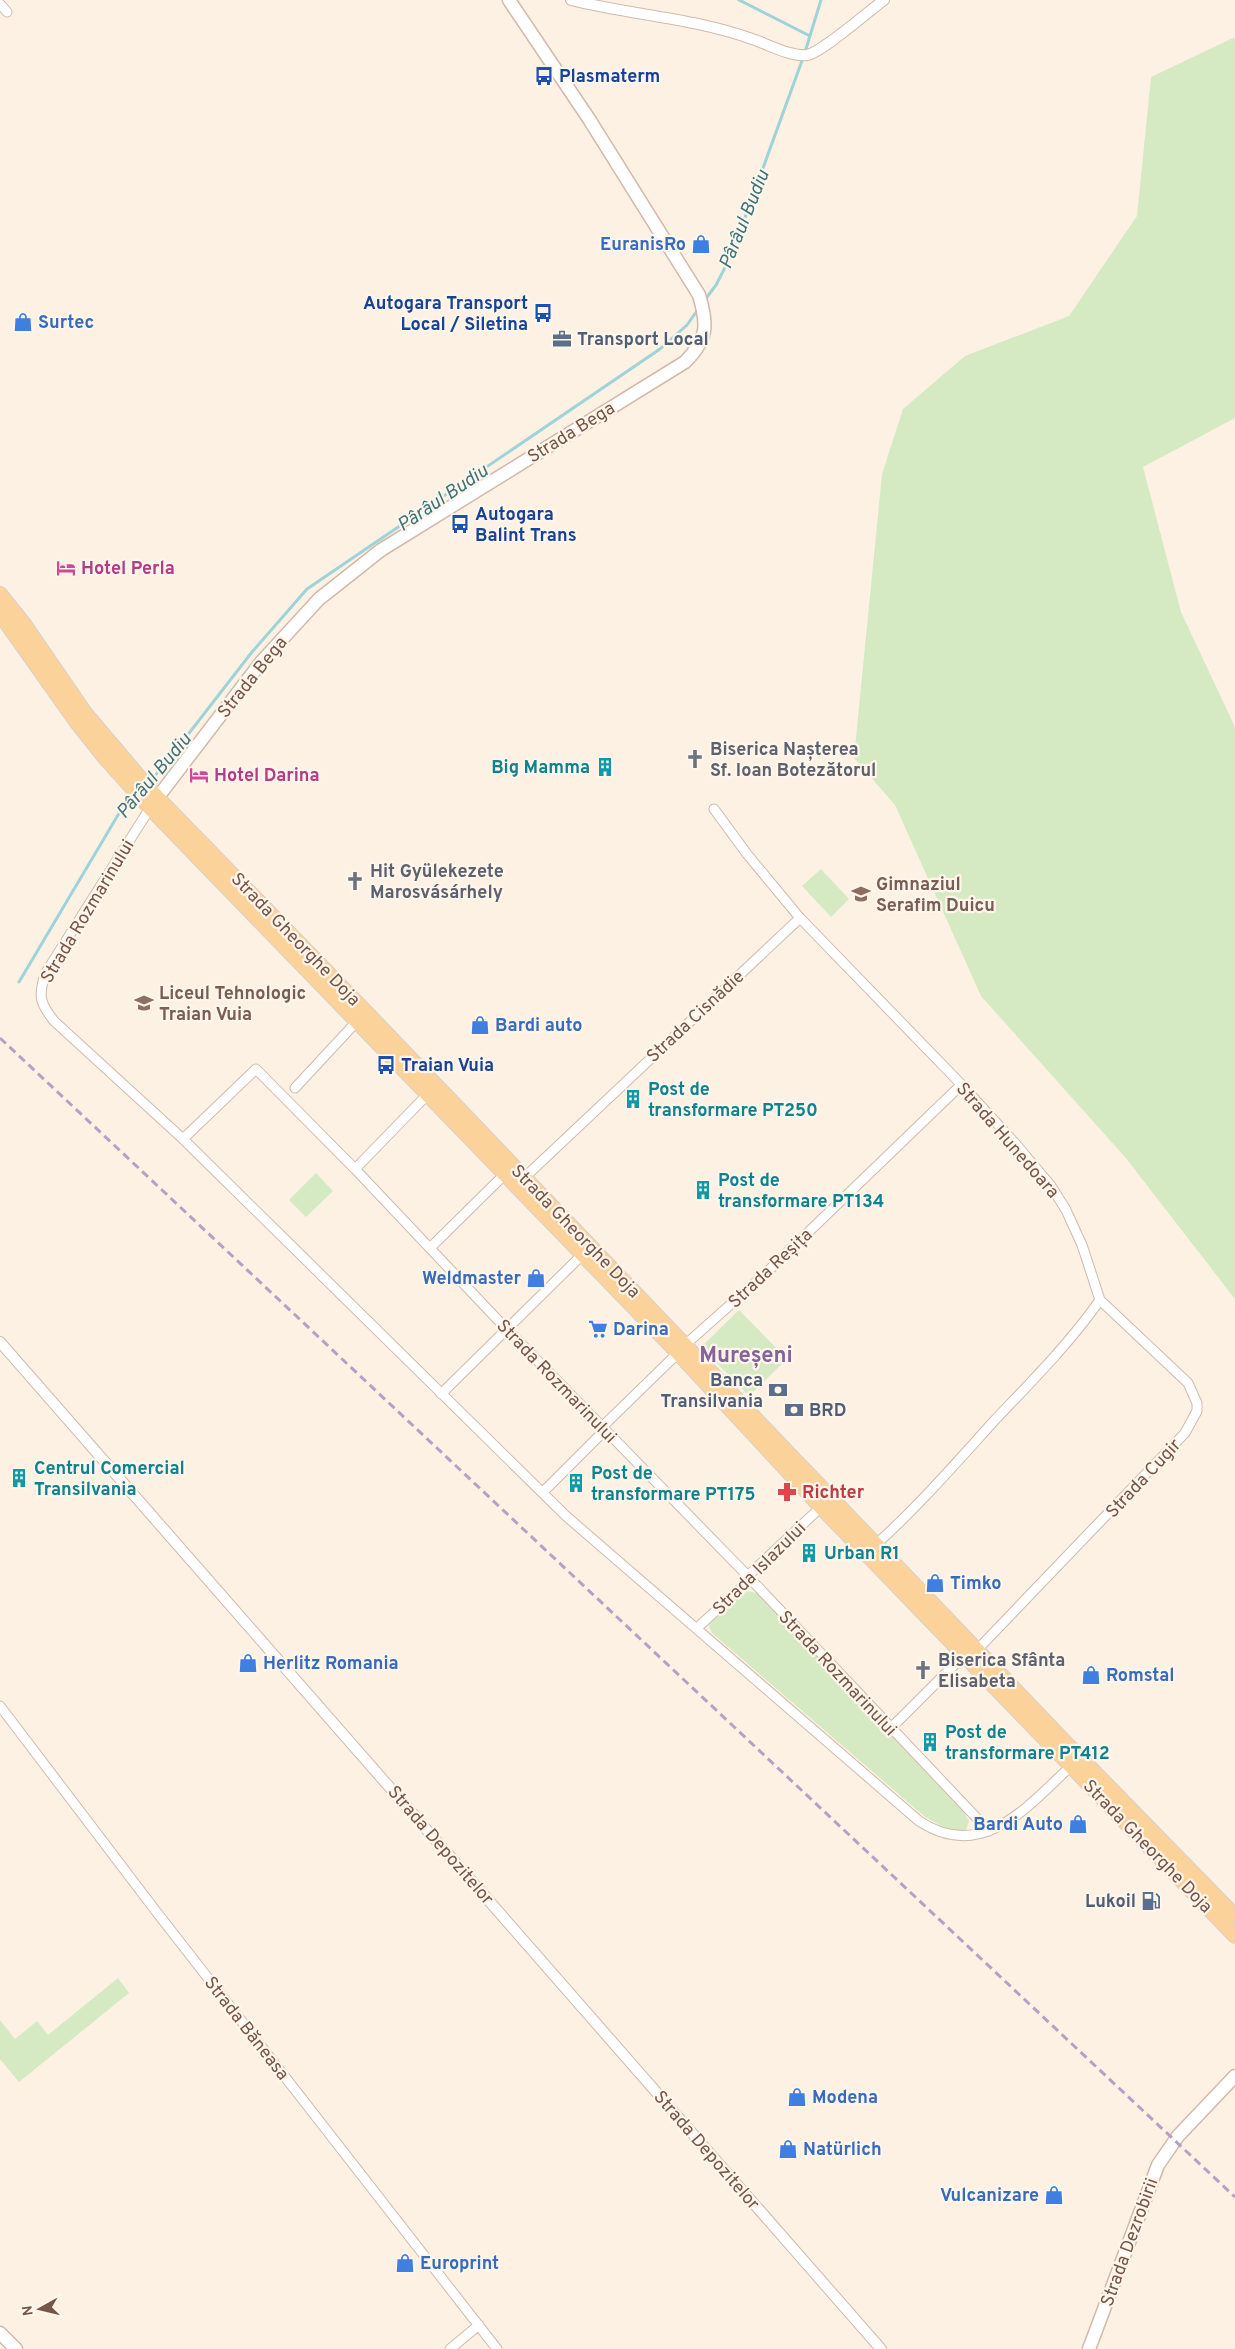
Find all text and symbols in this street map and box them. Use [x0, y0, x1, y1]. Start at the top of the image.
bus stop icon: Plasmaterm [533, 65, 555, 87]
place label: Plasmaterm [559, 66, 660, 89]
water label: Pârâul Budiu [714, 166, 776, 273]
shop icon: EuranisRo [690, 233, 712, 255]
place label: EuranisRo [600, 234, 686, 257]
place label: Autogara Transport Local / Siletina [363, 293, 528, 337]
bus stop icon: Autogara Transport Local / Siletina [532, 302, 554, 324]
shop icon: Surtec [12, 311, 34, 333]
place label: Surtec [38, 312, 94, 335]
office icon: Transport Local [551, 328, 573, 350]
place label: Transport Local [577, 329, 709, 352]
street label: Strada Bega [524, 397, 620, 469]
water label: Pârâul Budiu [393, 459, 494, 538]
place label: Autogara Balint Trans [475, 504, 577, 548]
bus stop icon: Autogara Balint Trans [449, 513, 471, 535]
hotel icon: Hotel Perla [55, 557, 77, 579]
place label: Hotel Perla [81, 558, 175, 581]
street label: Strada Bega [213, 632, 293, 723]
water label: Pârâul Budiu [112, 728, 198, 824]
place label: Biserica Nașterea Sf. Ioan Botezătorul [710, 739, 876, 783]
church icon: Biserica Nașterea Sf. Ioan Botezătorul [684, 748, 706, 770]
building icon: Big Mamma [594, 756, 616, 778]
place label: Big Mamma [491, 757, 590, 780]
hotel icon: Hotel Darina [188, 764, 210, 786]
place label: Hotel Darina [214, 765, 320, 788]
street label: Strada Rozmarinului [36, 836, 140, 988]
place label: Hit Gyülekezete Marosvásárhely [370, 861, 504, 905]
street label: Strada Gheorghe Doja [225, 868, 365, 1012]
church icon: Hit Gyülekezete Marosvásárhely [344, 870, 366, 892]
place label: Gimnaziul Serafim Duicu [876, 874, 995, 918]
school or university icon: Gimnaziul Serafim Duicu [850, 883, 872, 905]
street label: Strada Cisnădie [642, 966, 750, 1068]
place label: Liceul Tehnologic Traian Vuia [159, 983, 306, 1027]
school or university icon: Liceul Tehnologic Traian Vuia [133, 992, 155, 1014]
shop icon: Bardi auto [469, 1014, 491, 1036]
place label: Bardi auto [495, 1015, 583, 1038]
bus stop icon: Traian Vuia [375, 1054, 397, 1076]
place label: Traian Vuia [401, 1055, 494, 1078]
street label: Strada Hunedoara [950, 1078, 1064, 1204]
place label: Post de transformare PT250 [648, 1079, 818, 1123]
building icon: Post de transformare PT250 [622, 1088, 644, 1110]
street label: Strada Gheorghe Doja [505, 1160, 645, 1304]
place label: Post de transformare PT134 [718, 1170, 884, 1214]
building icon: Post de transformare PT134 [692, 1179, 714, 1201]
street label: Strada Reșița [724, 1224, 818, 1314]
shop icon: Weldmaster [525, 1267, 547, 1289]
place label: Weldmaster [422, 1268, 521, 1291]
street label: Strada Rozmarinului [491, 1315, 621, 1449]
supermarket icon: Darina [587, 1318, 609, 1340]
place label: Darina [613, 1319, 669, 1342]
district label: Mureșeni [699, 1343, 793, 1370]
place label: Banca Transilvania [661, 1370, 763, 1414]
bank icon: Banca Transilvania [767, 1379, 789, 1401]
bank icon: BRD [783, 1399, 805, 1421]
place label: BRD [809, 1400, 847, 1423]
street label: Strada Cugir [1101, 1435, 1187, 1524]
place label: Centrul Comercial Transilvania [34, 1458, 185, 1502]
place label: Post de transformare PT175 [591, 1463, 756, 1507]
building icon: Centrul Comercial Transilvania [8, 1467, 30, 1489]
building icon: Post de transformare PT175 [565, 1472, 587, 1494]
pharmacy icon: Richter [776, 1481, 798, 1503]
place label: Richter [802, 1482, 865, 1505]
street label: Strada Islazului [708, 1517, 812, 1621]
building icon: Urban R1 [798, 1542, 820, 1564]
place label: Urban R1 [824, 1543, 900, 1566]
shop icon: Timko [924, 1572, 946, 1594]
place label: Timko [950, 1573, 1002, 1596]
street label: Strada Rozmarinului [773, 1606, 901, 1742]
place label: Biserica Sfânta Elisabeta [938, 1650, 1065, 1694]
shop icon: Herlitz Romania [237, 1652, 259, 1674]
place label: Herlitz Romania [263, 1653, 399, 1676]
church icon: Biserica Sfânta Elisabeta [912, 1659, 934, 1681]
shop icon: Romstal [1080, 1664, 1102, 1686]
place label: Romstal [1106, 1665, 1174, 1688]
place label: Post de transformare PT412 [945, 1722, 1110, 1766]
building icon: Post de transformare PT412 [919, 1731, 941, 1753]
street label: Strada Gheorghe Doja [1077, 1775, 1217, 1919]
street label: Strada Depozitelor [382, 1782, 498, 1910]
shop icon: Bardi Auto [1067, 1813, 1089, 1835]
place label: Bardi Auto [973, 1814, 1063, 1837]
fuel station icon: Lukoil [1140, 1890, 1162, 1912]
place label: Lukoil [1085, 1891, 1136, 1914]
street label: Strada Băneasa [198, 1972, 293, 2085]
shop icon: Modena [786, 2086, 808, 2108]
street label: Strada Depozitelor [648, 2087, 764, 2215]
place label: Modena [812, 2087, 878, 2110]
shop icon: Natürlich [777, 2138, 799, 2160]
place label: Natürlich [803, 2139, 882, 2162]
street label: Strada Dezrobirii [1097, 2175, 1164, 2310]
shop icon: Vulcanizare [1043, 2184, 1065, 2206]
place label: Vulcanizare [940, 2185, 1039, 2208]
shop icon: Europrint [394, 2252, 416, 2274]
place label: Europrint [420, 2253, 499, 2276]
north arrow [15, 2284, 65, 2334]
text: N [19, 2304, 38, 2317]

